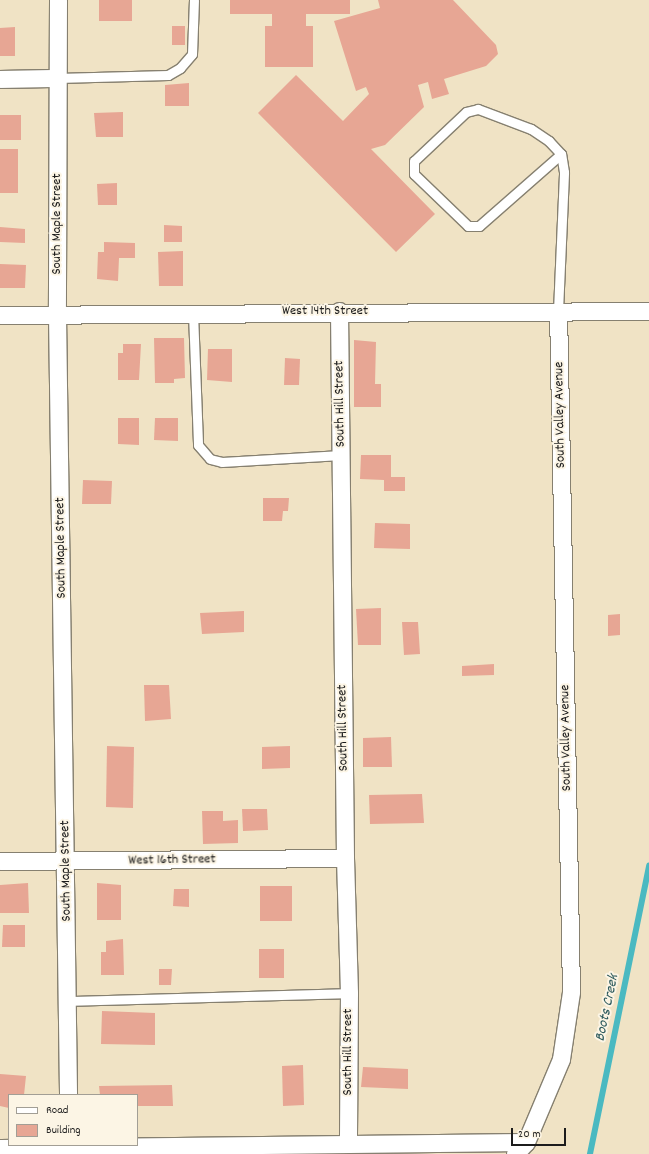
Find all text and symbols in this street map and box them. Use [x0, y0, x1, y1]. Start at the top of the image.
street label: South Maple Street [49, 173, 65, 275]
street label: West 14th Street [282, 303, 368, 319]
street label: South Hill Street [331, 360, 349, 448]
street label: South Valley Avenue [551, 362, 569, 468]
street label: South Maple Street [52, 497, 70, 599]
street label: South Hill Street [334, 684, 352, 772]
street label: South Valley Avenue [557, 685, 575, 791]
street label: South Maple Street [57, 820, 75, 922]
street label: West 16th Street [128, 851, 216, 869]
water label: Boots Creek [592, 973, 624, 1043]
street label: South Hill Street [340, 1009, 356, 1095]
legend [8, 1094, 138, 1146]
text: Road [46, 1102, 68, 1119]
scale bar [513, 1120, 568, 1146]
text: Building [46, 1122, 81, 1139]
text: 20 m [518, 1126, 541, 1143]

